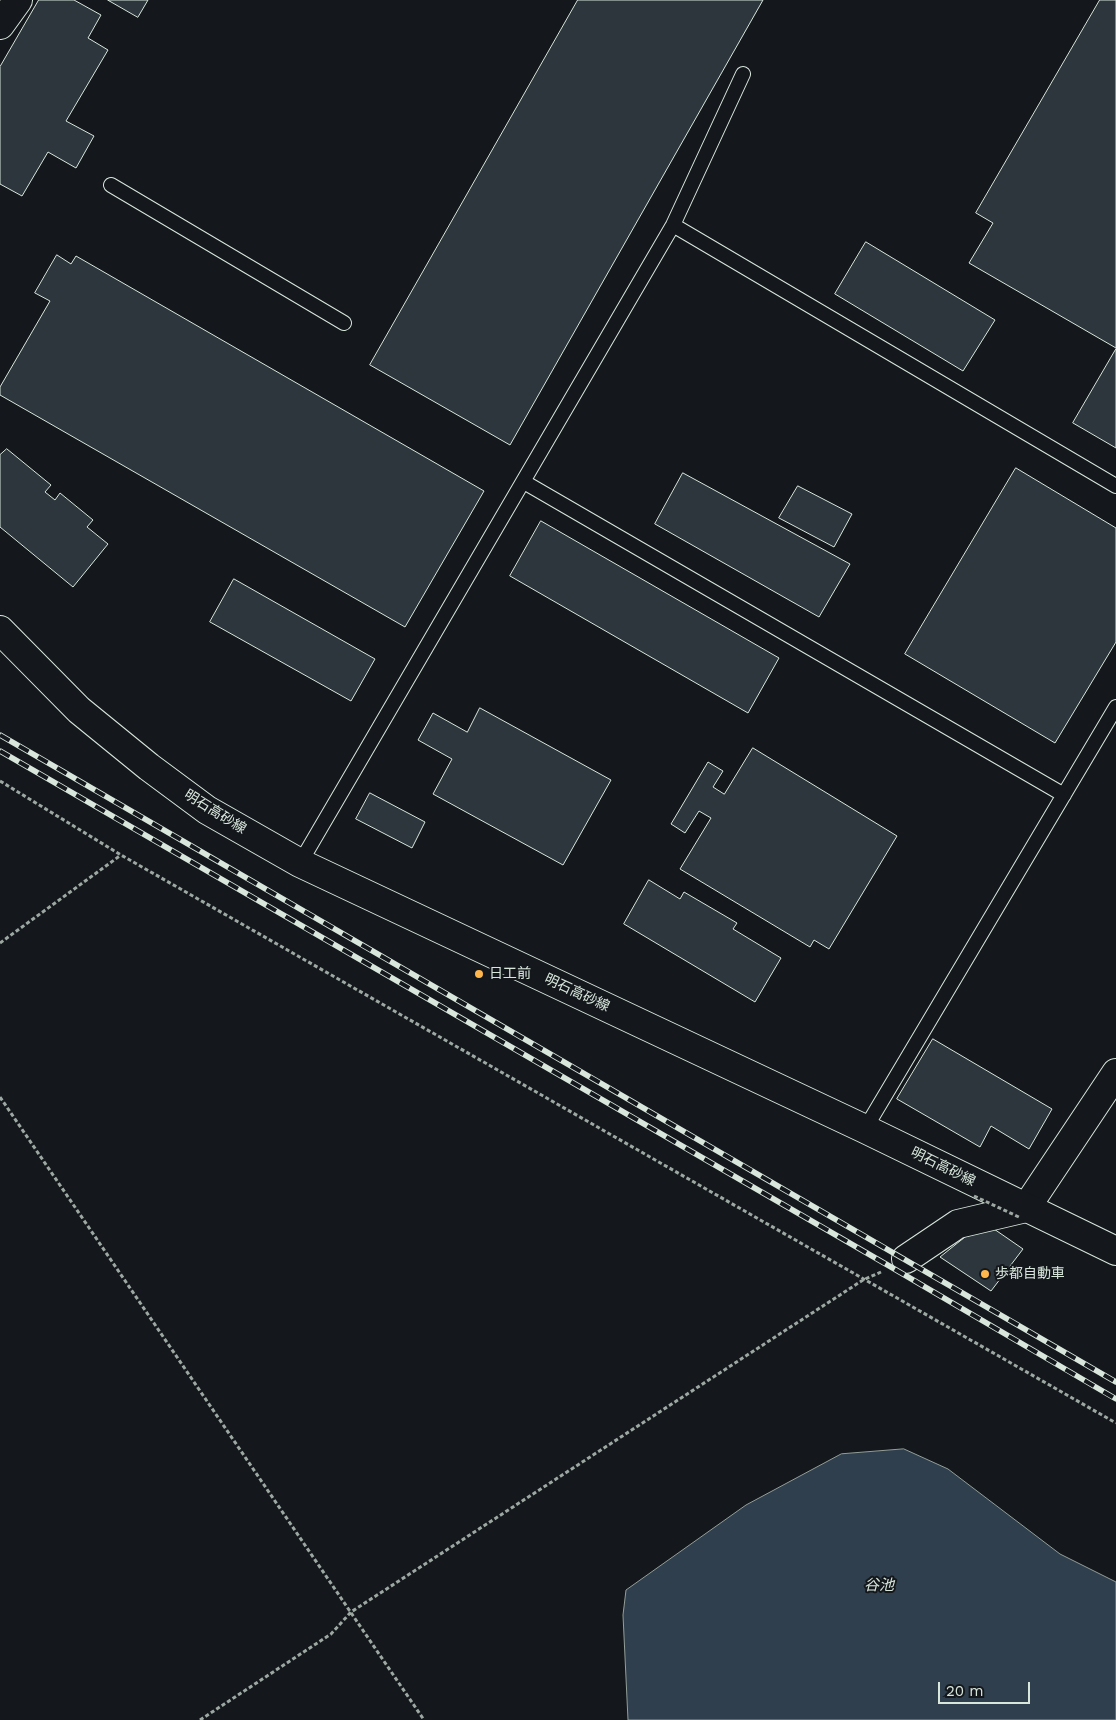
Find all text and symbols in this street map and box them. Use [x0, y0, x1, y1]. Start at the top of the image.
street label: 明石高砂線 [181, 786, 249, 838]
place label: 日工前 [489, 966, 531, 982]
marker: 日工前 [473, 968, 485, 980]
street label: 明石高砂線 [542, 971, 612, 1015]
street label: 明石高砂線 [908, 1144, 978, 1190]
place label: 歩都自動車 [995, 1266, 1065, 1282]
marker: 歩都自動車 [979, 1268, 991, 1280]
water label: 谷池 [864, 1577, 894, 1595]
scale bar [941, 1672, 1034, 1704]
text: 20 m [946, 1682, 984, 1700]

